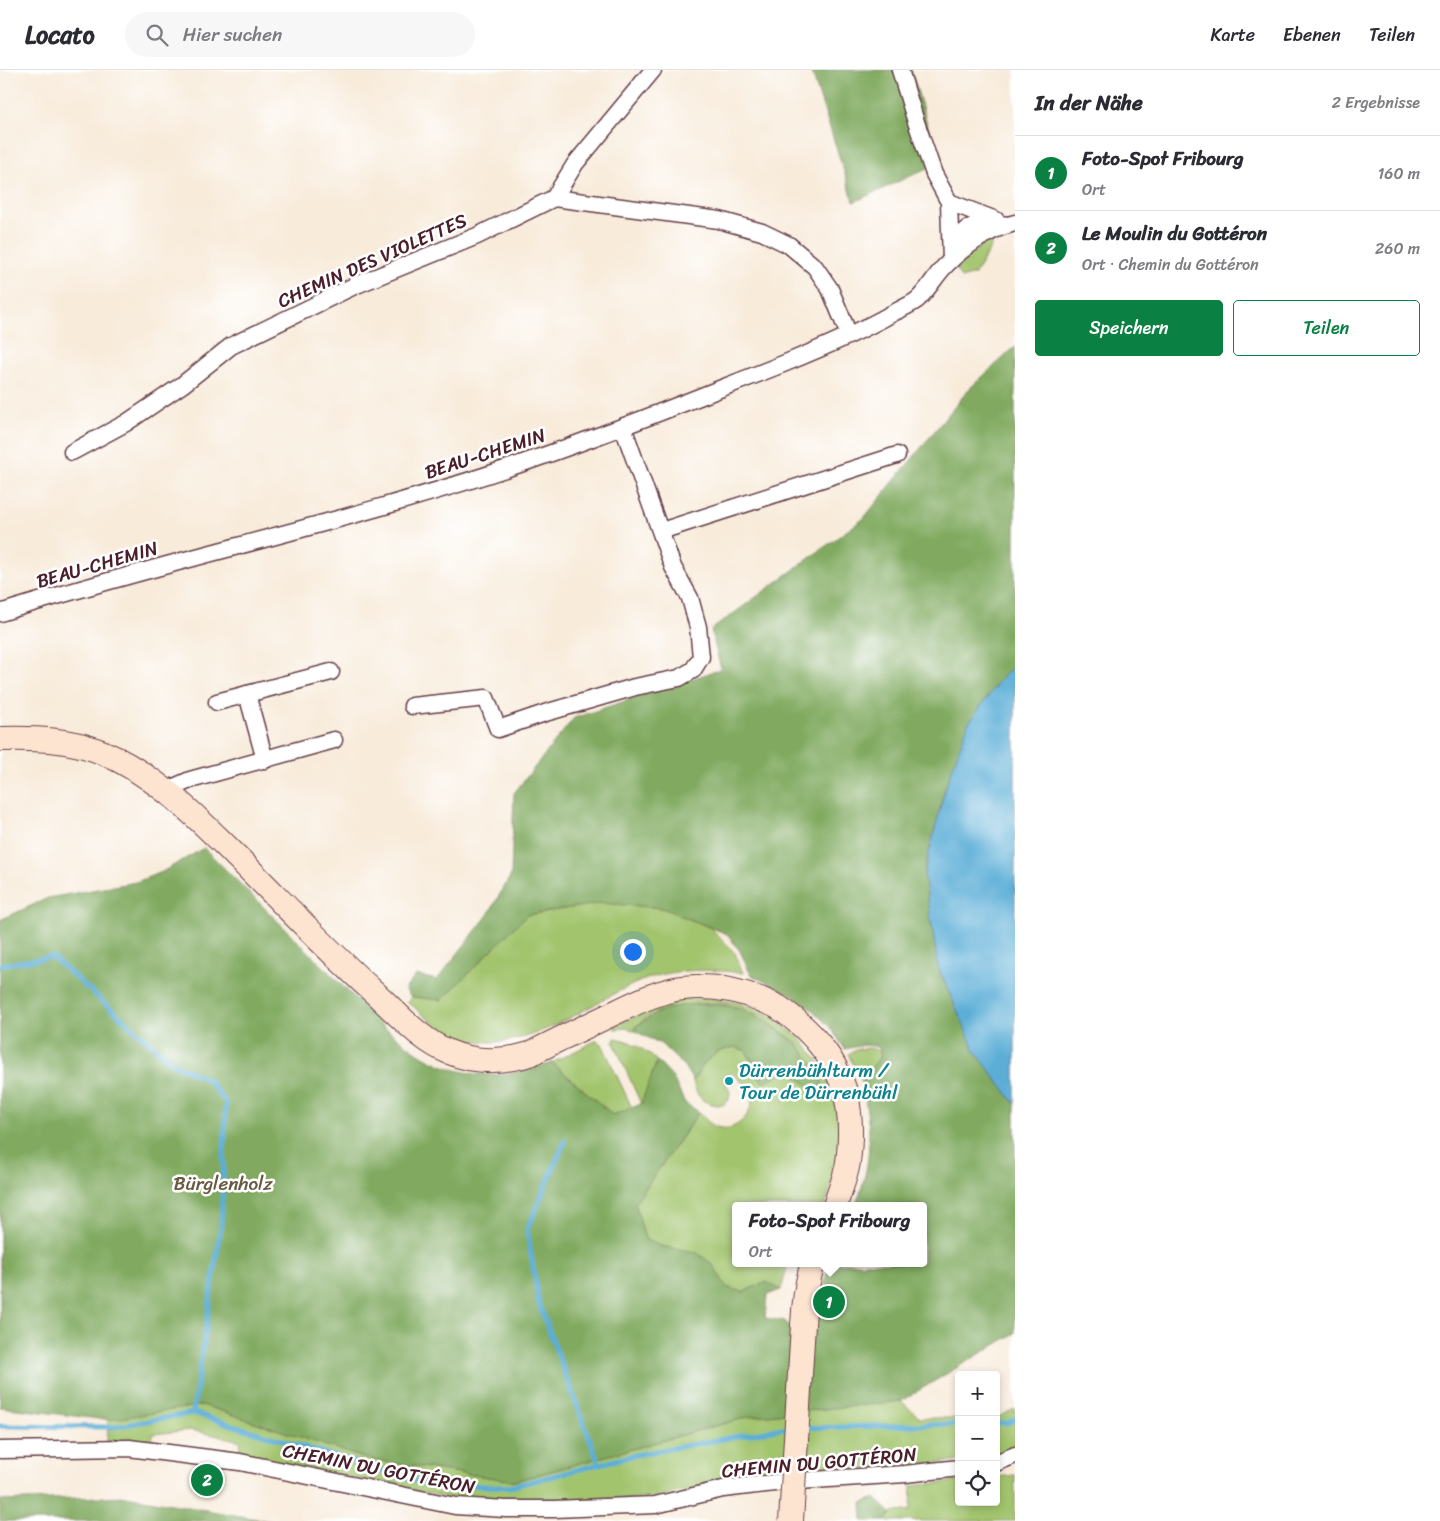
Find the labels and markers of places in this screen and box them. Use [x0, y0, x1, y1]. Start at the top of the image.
place label: Dürrenbühlturm / Tour de Dürrenbühl [739, 1054, 898, 1109]
marker: Dürrenbühlturm / Tour de Dürrenbühl [723, 1075, 735, 1087]
pin: 1 [813, 1283, 845, 1321]
pin: 2 [191, 1461, 223, 1499]

